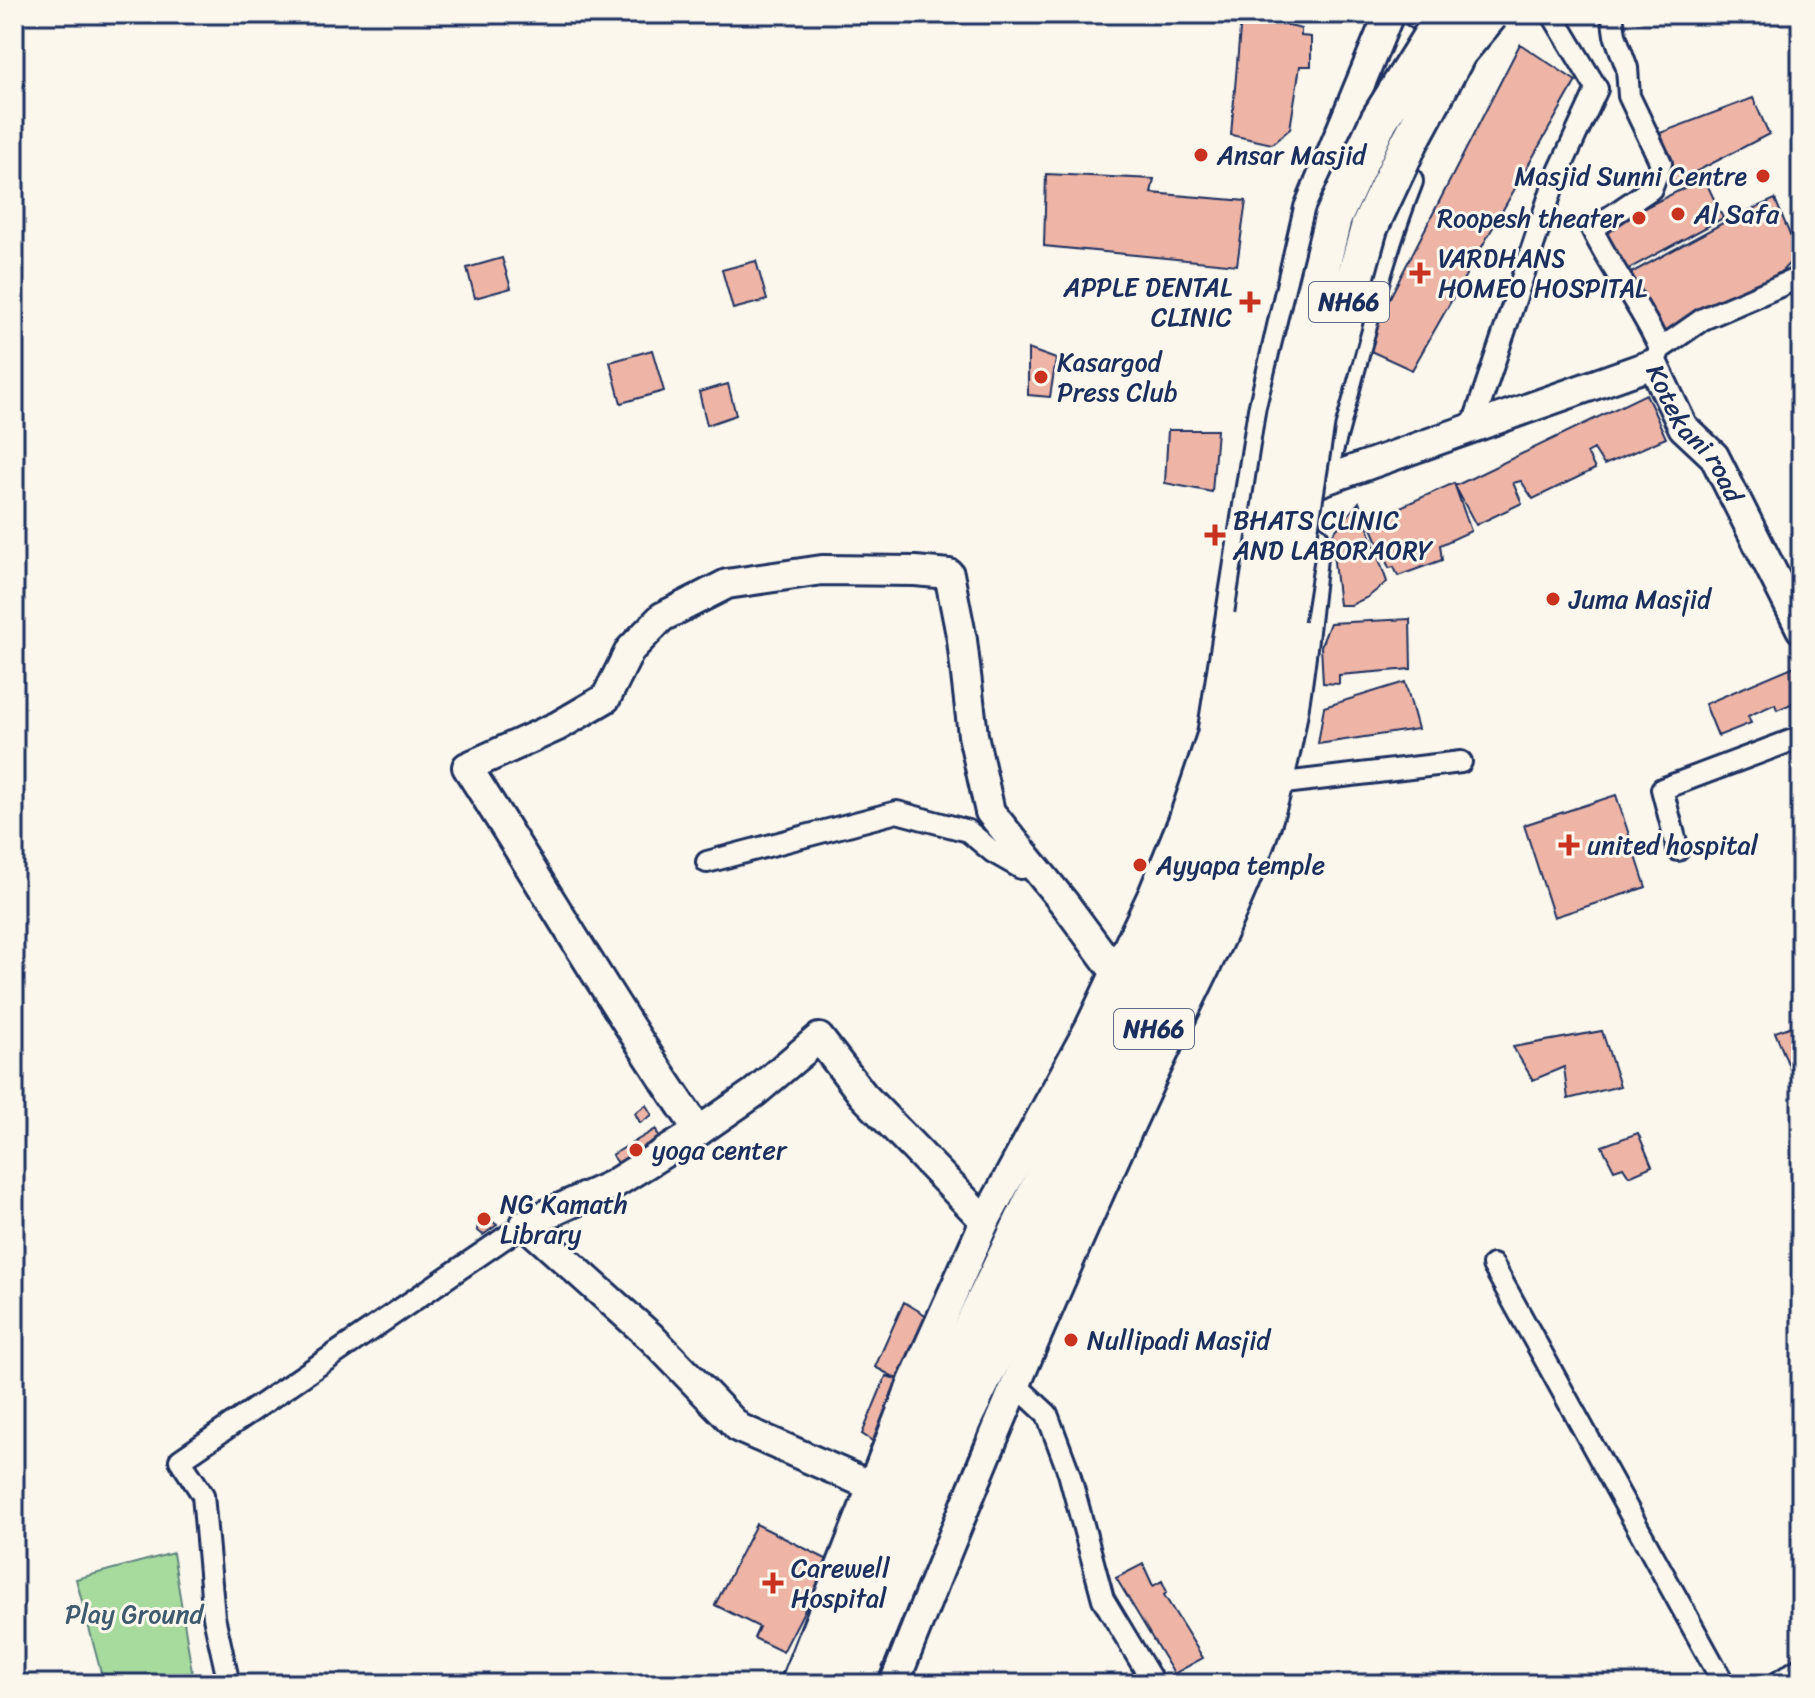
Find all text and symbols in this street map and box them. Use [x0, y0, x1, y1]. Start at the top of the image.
place label: Ansar Masjid [1216, 132, 1368, 178]
marker: Ansar Masjid [1192, 146, 1210, 164]
place label: Masjid Sunni Centre [1514, 153, 1747, 199]
marker: Masjid Sunni Centre [1754, 167, 1772, 185]
place label: Al Safa [1693, 191, 1780, 237]
place label: Roopesh theater [1437, 195, 1624, 241]
marker: Al Safa [1669, 205, 1687, 223]
marker: Roopesh theater [1630, 209, 1648, 227]
place label: VARDHANS HOMEO HOSPITAL [1438, 235, 1647, 311]
marker: VARDHANS HOMEO HOSPITAL [1409, 262, 1431, 284]
place label: APPLE DENTAL CLINIC [1063, 264, 1232, 340]
road number: NH66 [1309, 282, 1389, 322]
marker: APPLE DENTAL CLINIC [1239, 291, 1261, 313]
place label: Kasargod Press Club [1057, 339, 1178, 415]
street label: Kotekani road [1633, 356, 1758, 512]
marker: Kasargod Press Club [1032, 368, 1050, 386]
place label: BHATS CLINIC AND LABORAORY [1232, 497, 1434, 573]
marker: BHATS CLINIC AND LABORAORY [1204, 524, 1226, 546]
place label: Juma Masjid [1568, 576, 1713, 622]
marker: Juma Masjid [1544, 590, 1562, 608]
place label: united hospital [1587, 822, 1759, 868]
marker: united hospital [1558, 834, 1580, 856]
place label: Ayyapa temple [1155, 842, 1325, 888]
marker: Ayyapa temple [1131, 856, 1149, 874]
road number: NH66 [1114, 1009, 1194, 1049]
place label: yoga center [652, 1127, 788, 1173]
marker: yoga center [627, 1141, 645, 1159]
place label: NG Kamath Library [500, 1181, 628, 1257]
marker: NG Kamath Library [475, 1210, 493, 1228]
place label: Nullipadi Masjid [1087, 1317, 1272, 1363]
marker: Nullipadi Masjid [1062, 1331, 1080, 1349]
place label: Carewell Hospital [791, 1545, 890, 1621]
marker: Carewell Hospital [762, 1572, 784, 1594]
park label: Play Ground [65, 1591, 205, 1637]

